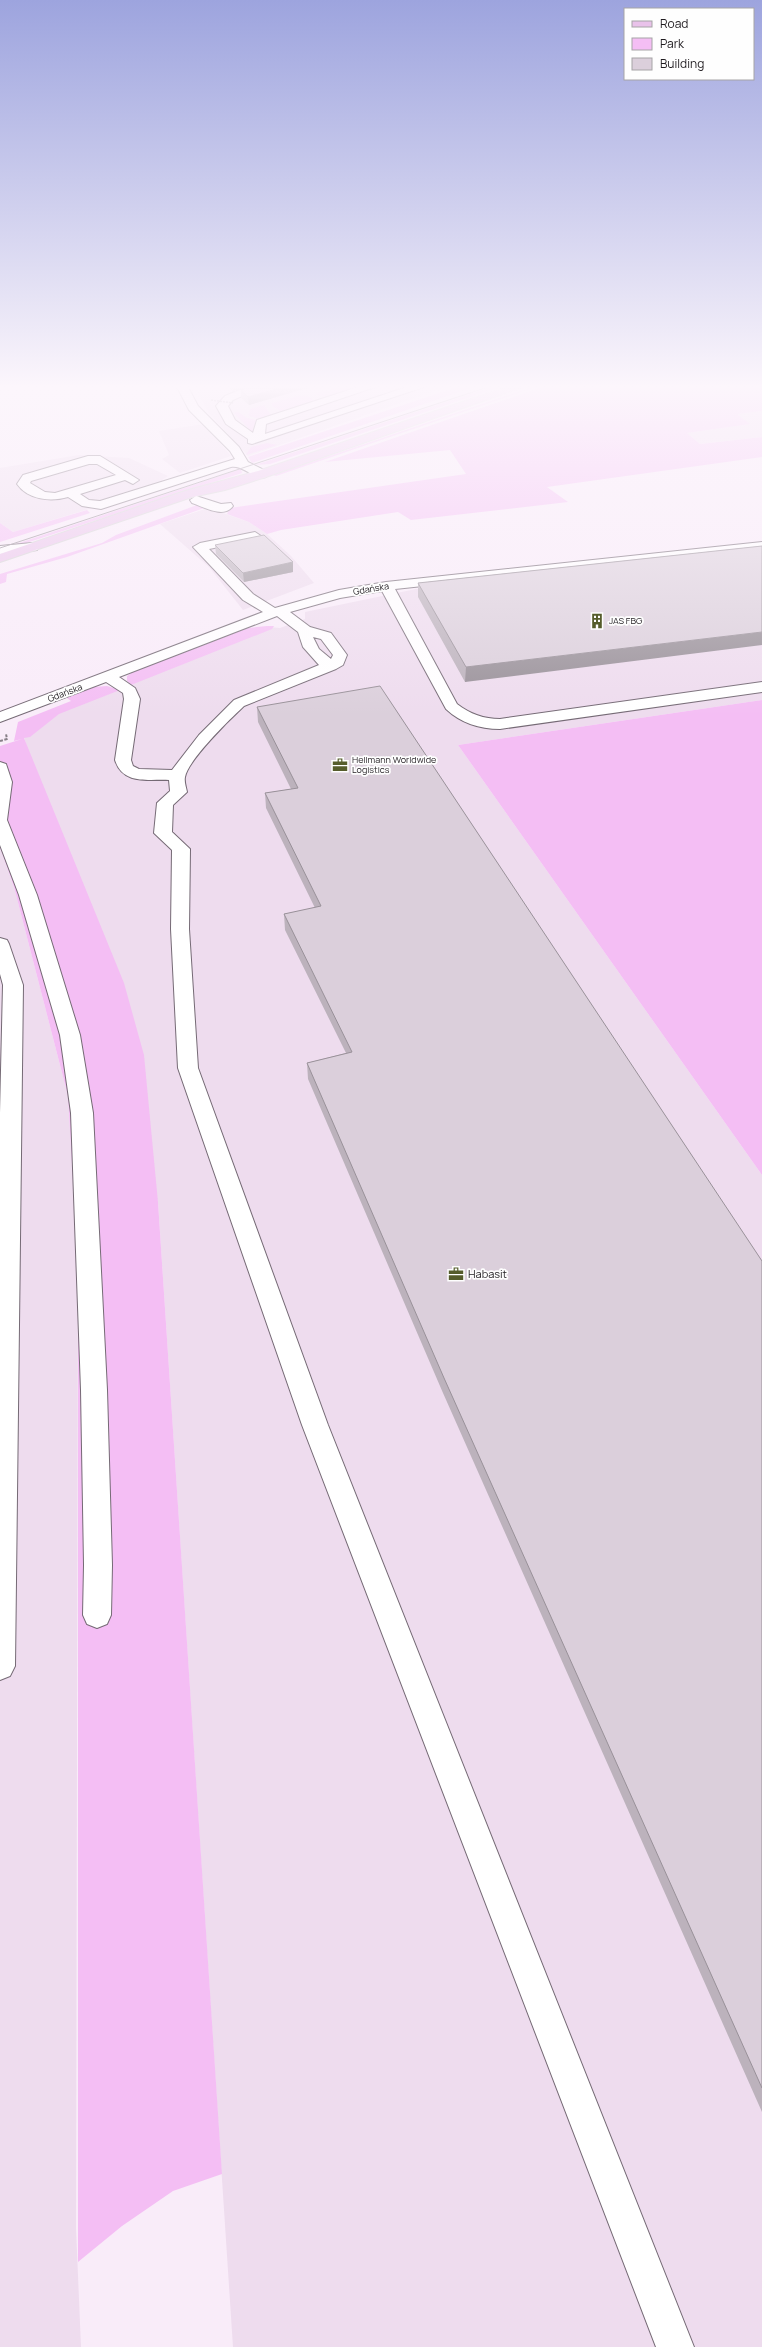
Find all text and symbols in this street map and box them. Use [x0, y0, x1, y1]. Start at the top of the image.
legend [624, 8, 754, 80]
text: Road [660, 15, 688, 32]
text: Park [660, 35, 685, 52]
text: Building [660, 55, 704, 72]
street label: Gdańska [352, 579, 390, 598]
building icon: JAS FBG [588, 612, 606, 630]
place label: JAS FBG [609, 614, 643, 627]
street label: Gdańska [46, 680, 84, 705]
place label: Hellmann Worldwide Logistics [352, 753, 436, 776]
office icon: Hellmann Worldwide Logistics [331, 756, 349, 774]
office icon: Habasit [447, 1265, 465, 1283]
place label: Habasit [468, 1266, 507, 1281]

